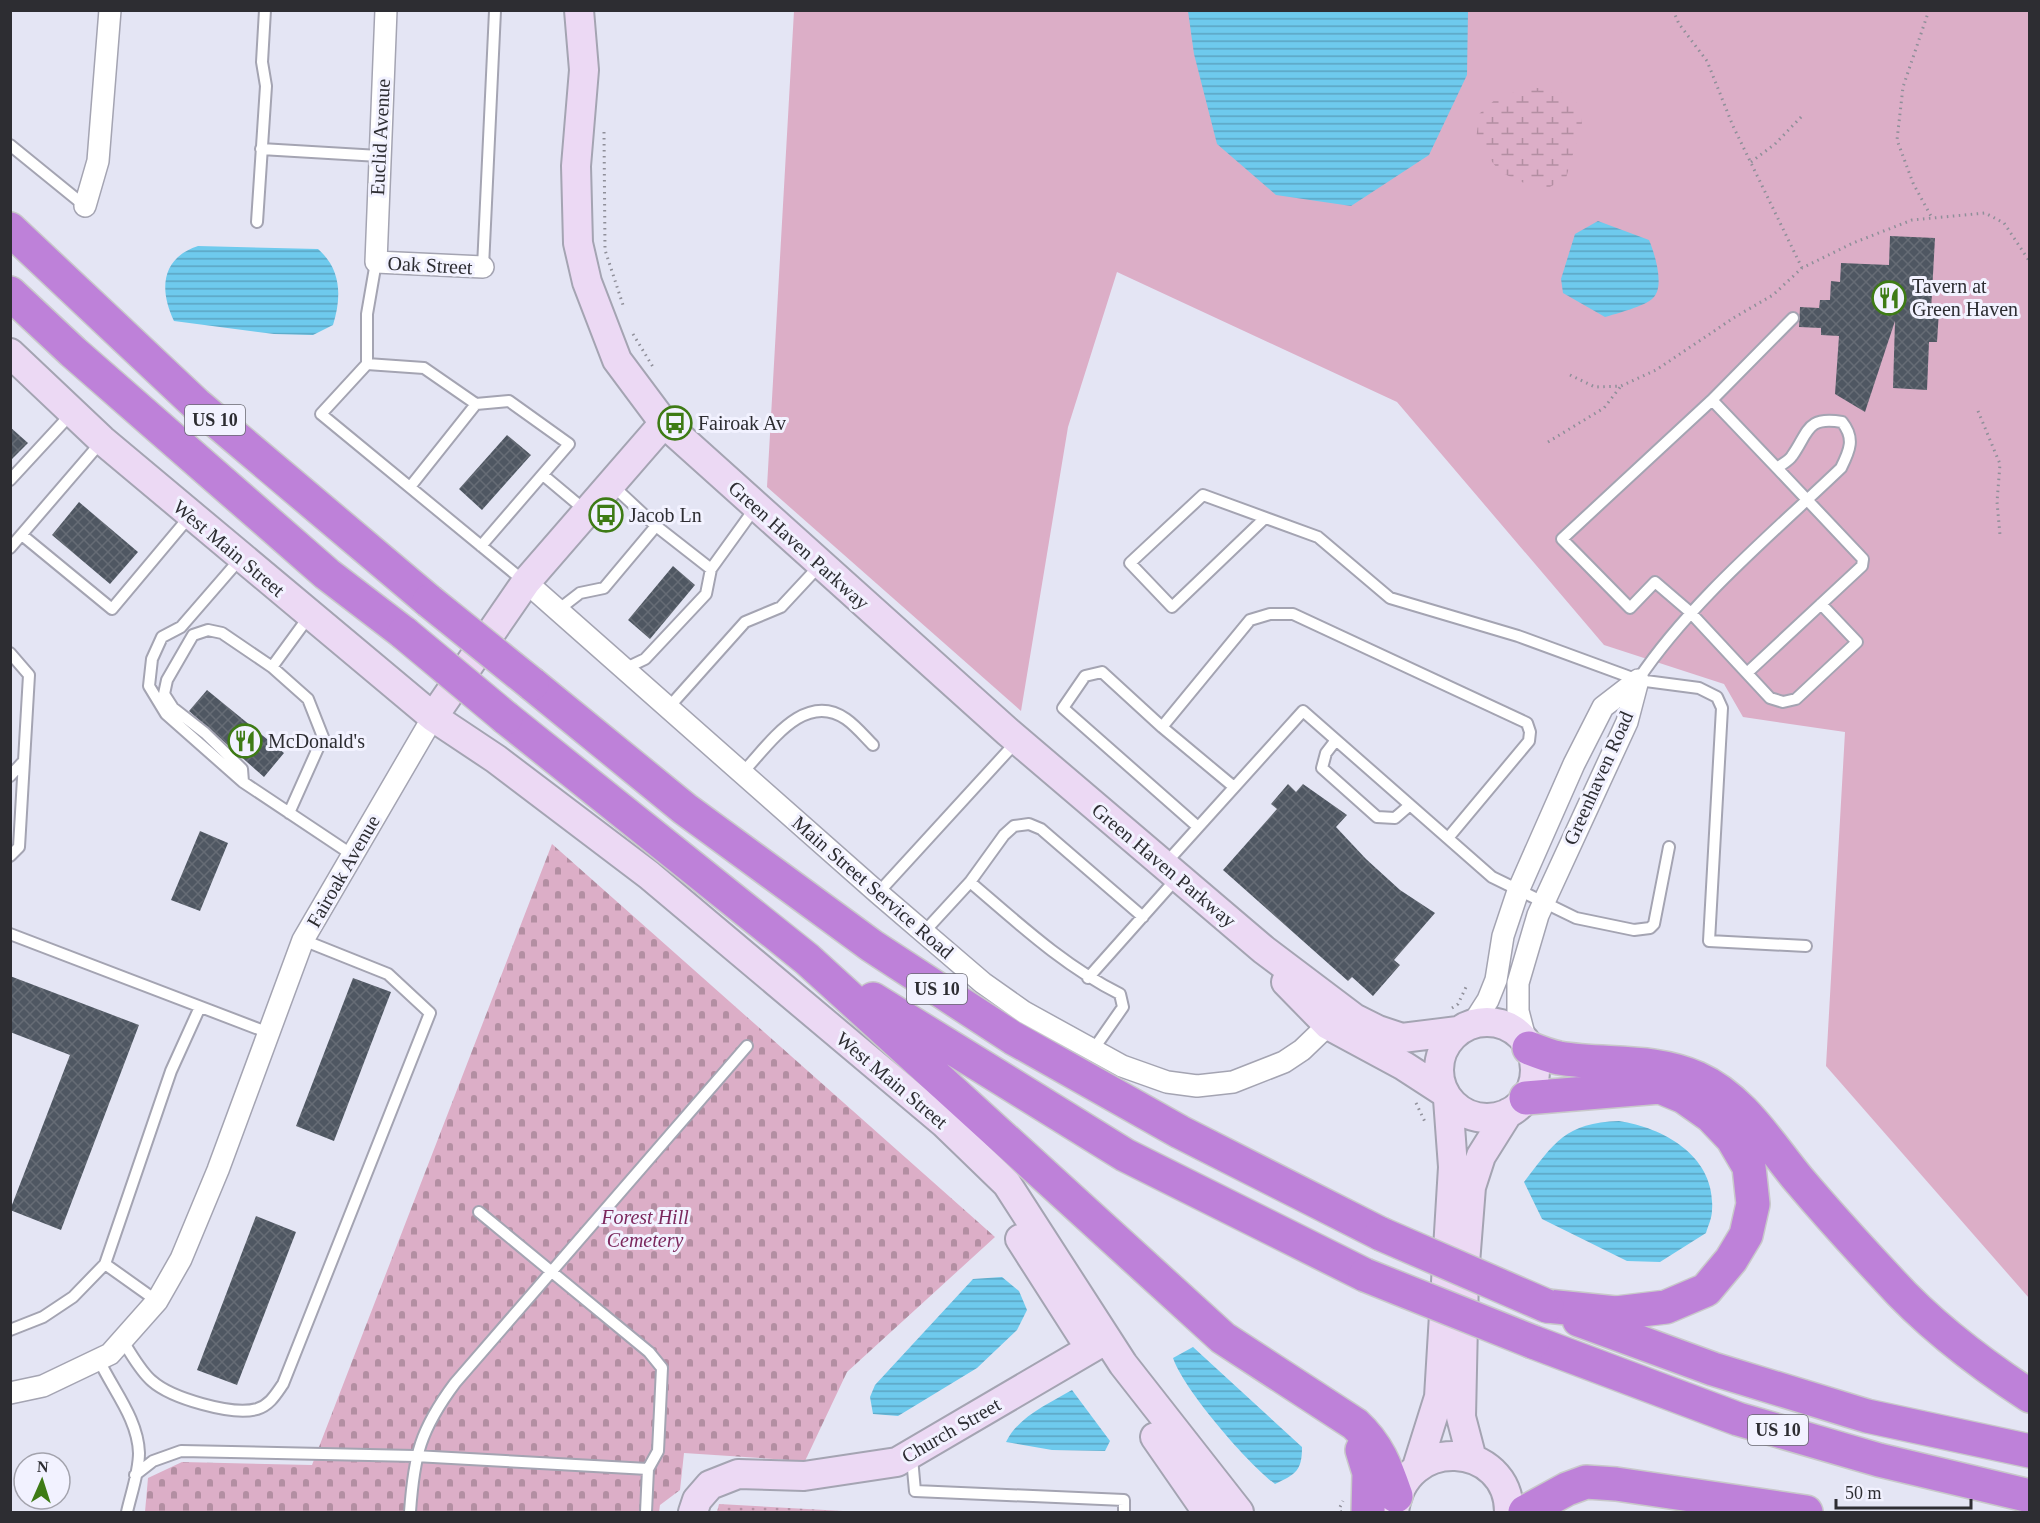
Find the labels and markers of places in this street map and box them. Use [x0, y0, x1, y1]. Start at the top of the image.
place label: Tavern at Green Haven [1912, 275, 2018, 320]
restaurant icon: Tavern at Green Haven [1871, 280, 1907, 316]
bus stop icon: Fairoak Av [657, 405, 693, 441]
place label: Fairoak Av [698, 412, 786, 434]
bus stop icon: Jacob Ln [588, 497, 624, 533]
place label: Jacob Ln [629, 504, 702, 526]
restaurant icon: McDonald's [227, 723, 263, 759]
place label: McDonald's [268, 730, 365, 752]

